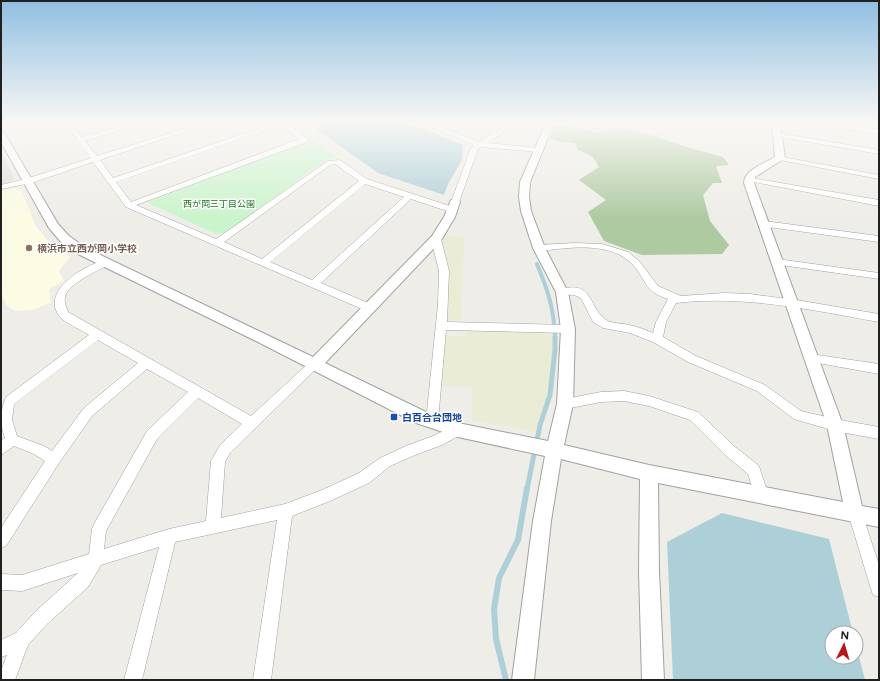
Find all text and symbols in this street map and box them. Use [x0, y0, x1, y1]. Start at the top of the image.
park label: 西が岡三丁目公園 [183, 198, 255, 209]
place label: 横浜市立西が岡小学校 [37, 242, 137, 255]
marker: 横浜市立西が岡小学校 [24, 243, 34, 253]
place label: 白百合台団地 [402, 411, 462, 424]
marker: 白百合台団地 [389, 412, 399, 422]
north arrow [824, 625, 864, 665]
text: N [840, 629, 850, 642]

